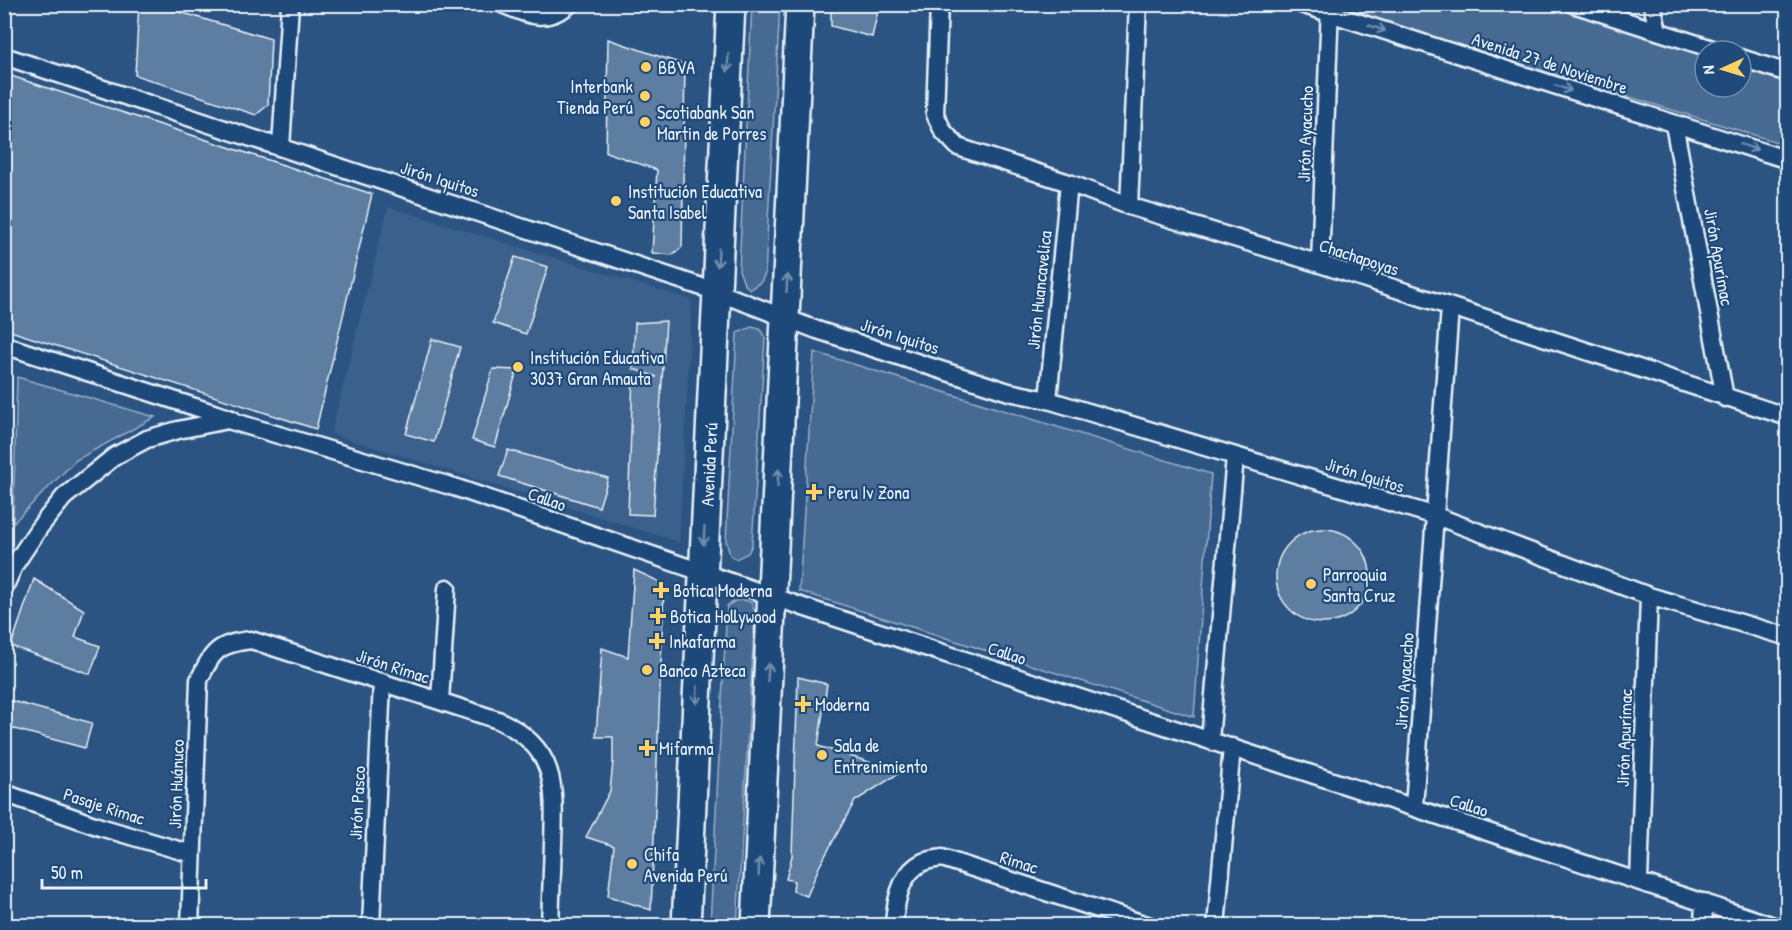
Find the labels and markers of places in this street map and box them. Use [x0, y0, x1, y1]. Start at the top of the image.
place label: BBVA [658, 55, 695, 80]
marker: BBVA [639, 60, 653, 74]
place label: Interbank Tienda Perú [557, 74, 634, 120]
marker: Interbank Tienda Perú [638, 89, 652, 103]
place label: Scotiabank San Martin de Porres [657, 100, 766, 146]
marker: Scotiabank San Martin de Porres [638, 115, 652, 129]
place label: Institución Educativa Santa Isabel [628, 179, 762, 225]
marker: Institución Educativa Santa Isabel [609, 194, 623, 208]
place label: Institución Educativa 3037 Gran Amauta [530, 345, 664, 391]
marker: Institución Educativa 3037 Gran Amauta [511, 360, 525, 374]
place label: Peru Iv Zona [828, 480, 909, 505]
marker: Peru Iv Zona [805, 483, 823, 501]
place label: Parroquia Santa Cruz [1323, 562, 1396, 608]
marker: Parroquia Santa Cruz [1304, 577, 1318, 591]
place label: Botica Moderna [673, 578, 772, 603]
marker: Botica Moderna [654, 583, 668, 597]
place label: Botica Hollywood [670, 604, 776, 629]
marker: Botica Hollywood [651, 609, 665, 623]
place label: Inkafarma [669, 629, 736, 654]
marker: Inkafarma [650, 634, 664, 648]
place label: Banco Azteca [659, 658, 746, 683]
marker: Banco Azteca [640, 663, 654, 677]
place label: Moderna [815, 692, 869, 717]
marker: Moderna [796, 697, 810, 711]
place label: Sala de Entrenimiento [834, 733, 928, 779]
place label: Mifarma [659, 736, 714, 761]
marker: Mifarma [640, 741, 654, 755]
marker: Sala de Entrenimiento [815, 748, 829, 762]
place label: Chifa Avenida Perú [644, 842, 727, 888]
marker: Chifa Avenida Perú [625, 857, 639, 871]

